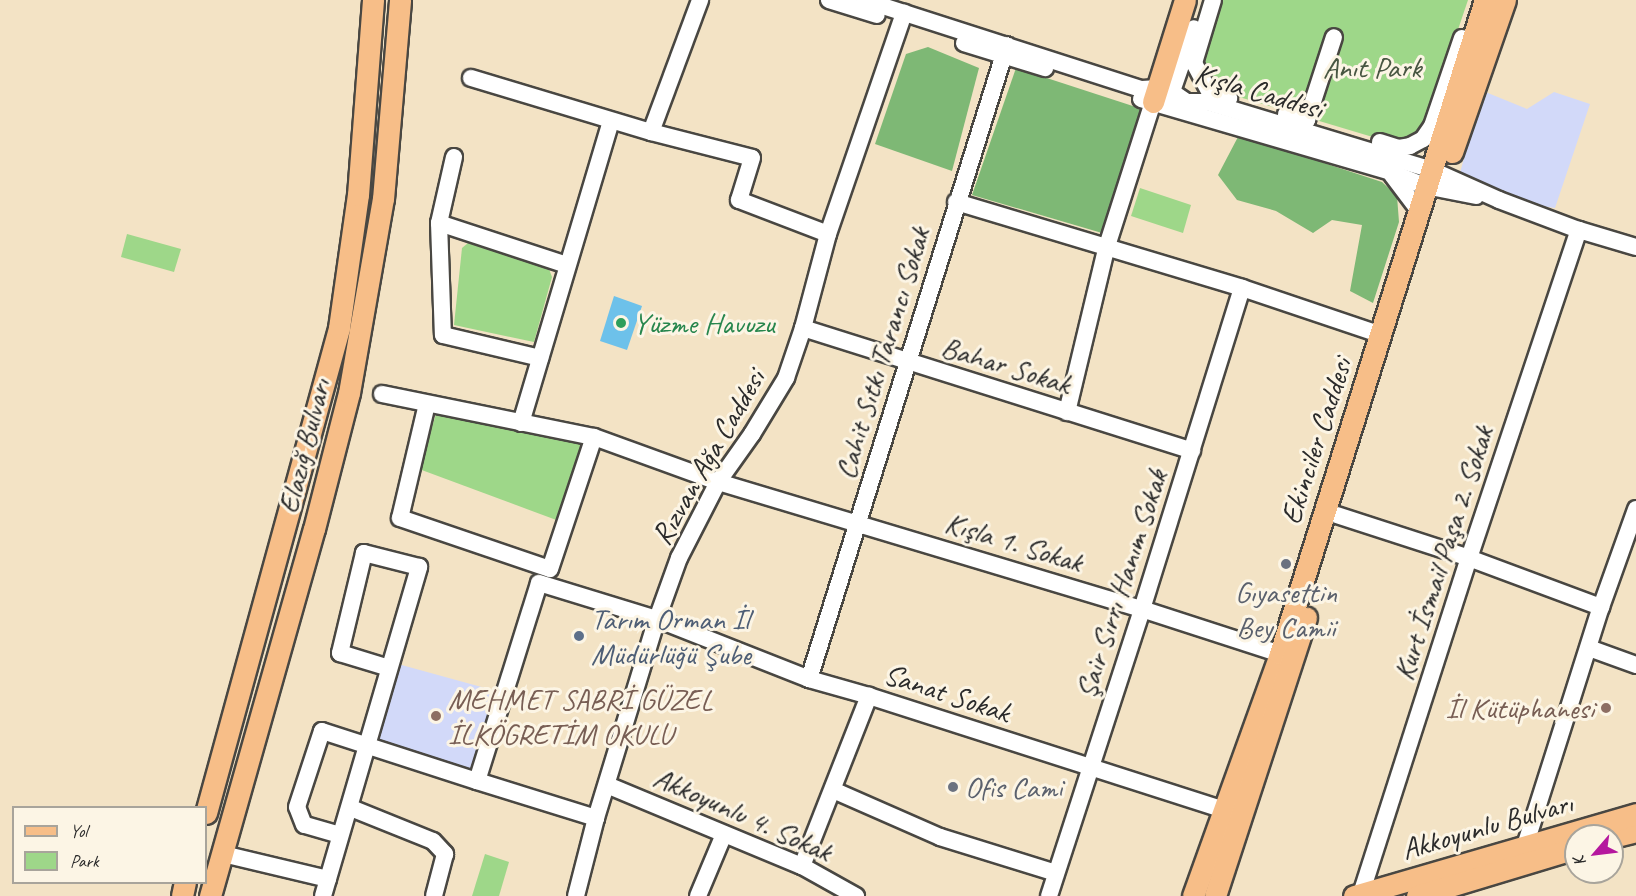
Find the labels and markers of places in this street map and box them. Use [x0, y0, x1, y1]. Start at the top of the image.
place label: Yüzme Havuzu [633, 305, 775, 341]
marker: Yüzme Havuzu [614, 316, 628, 330]
marker: Gıyasettin Bey Camii [1279, 557, 1293, 571]
place label: Gıyasettin Bey Camii [1235, 574, 1337, 644]
place label: Tarım Orman İl Müdürlüğü Şube [591, 601, 751, 672]
marker: Tarım Orman İl Müdürlüğü Şube [572, 629, 586, 643]
place label: MEHMET SABRİ GÜZEL İLKÖGRETİM OKULU [448, 681, 713, 752]
place label: İl Kütüphanesi [1445, 690, 1594, 726]
marker: İl Kütüphanesi [1599, 701, 1613, 715]
marker: MEHMET SABRİ GÜZEL İLKÖGRETİM OKULU [429, 709, 443, 723]
place label: Ofis Cami [965, 769, 1061, 805]
marker: Ofis Cami [946, 780, 960, 794]

